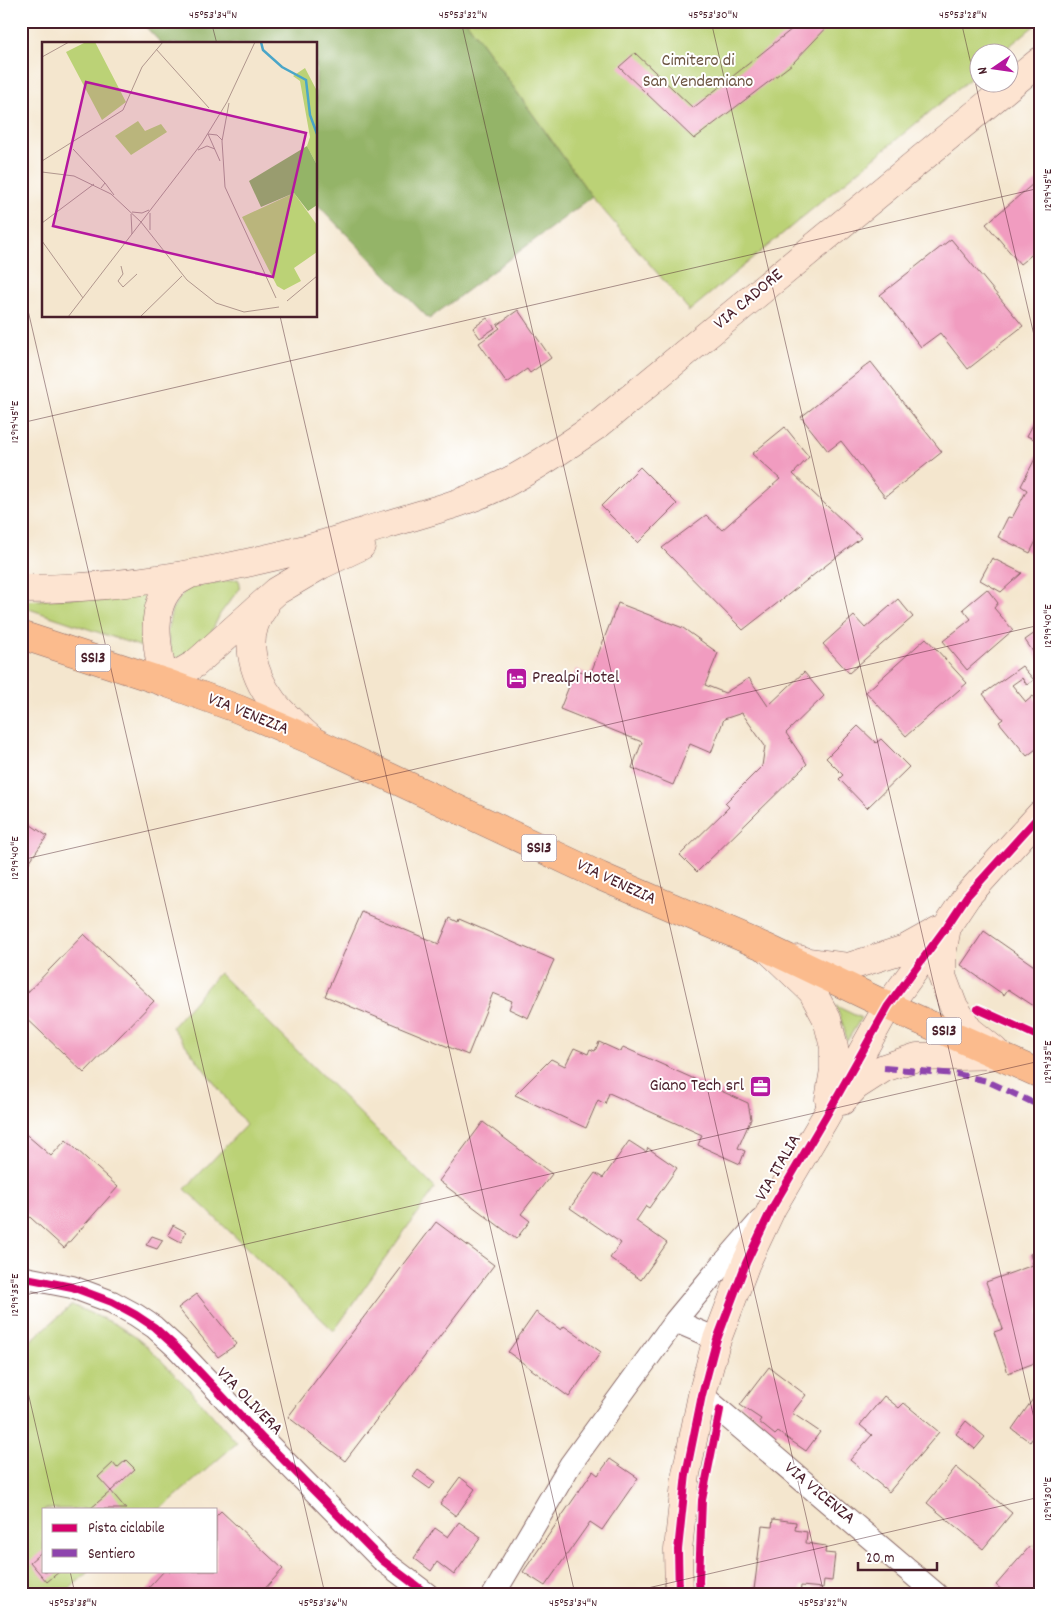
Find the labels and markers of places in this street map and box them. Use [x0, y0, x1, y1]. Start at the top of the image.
hotel icon: Prealpi Hotel [504, 666, 528, 690]
place label: Prealpi Hotel [532, 666, 620, 691]
place label: Giano Tech srl [649, 1074, 745, 1099]
office icon: Giano Tech srl [748, 1074, 772, 1098]

